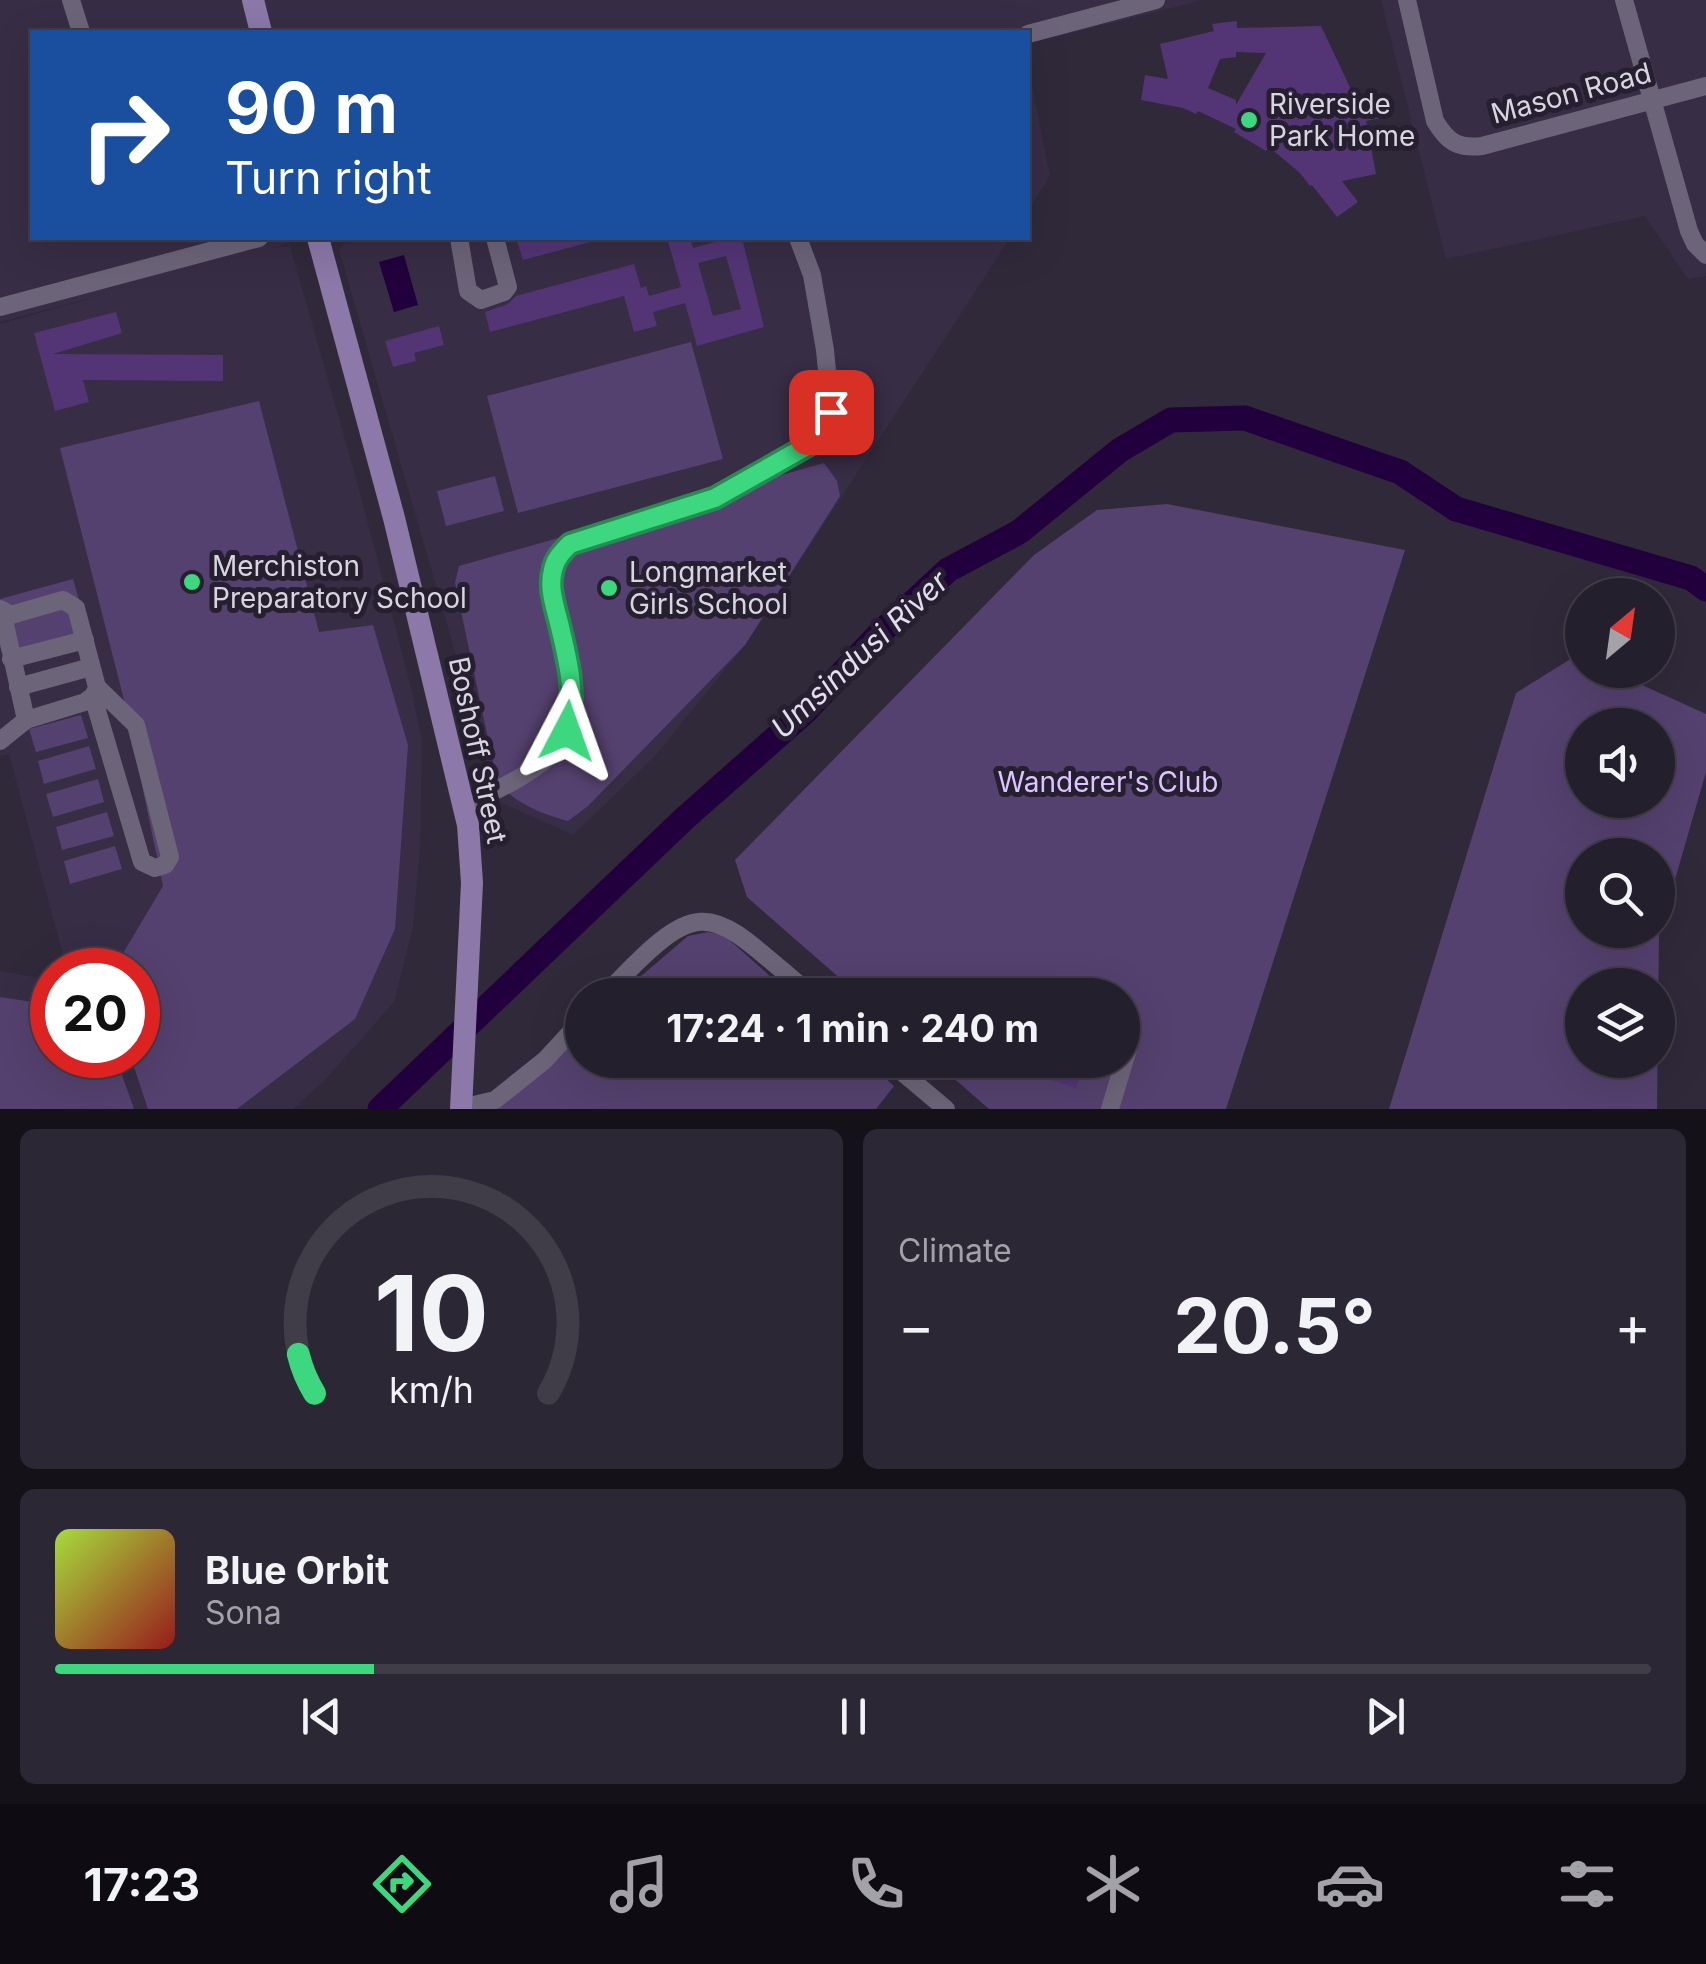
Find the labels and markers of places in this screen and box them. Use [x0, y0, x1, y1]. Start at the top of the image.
place label: Riverside Park Home [1269, 87, 1415, 153]
marker: Riverside Park Home [1238, 109, 1260, 131]
pin [789, 370, 874, 455]
place label: Merchiston Preparatory School [212, 549, 467, 615]
place label: Longmarket Girls School [629, 555, 788, 621]
marker: Merchiston Preparatory School [181, 571, 203, 593]
marker: Longmarket Girls School [598, 577, 620, 599]

